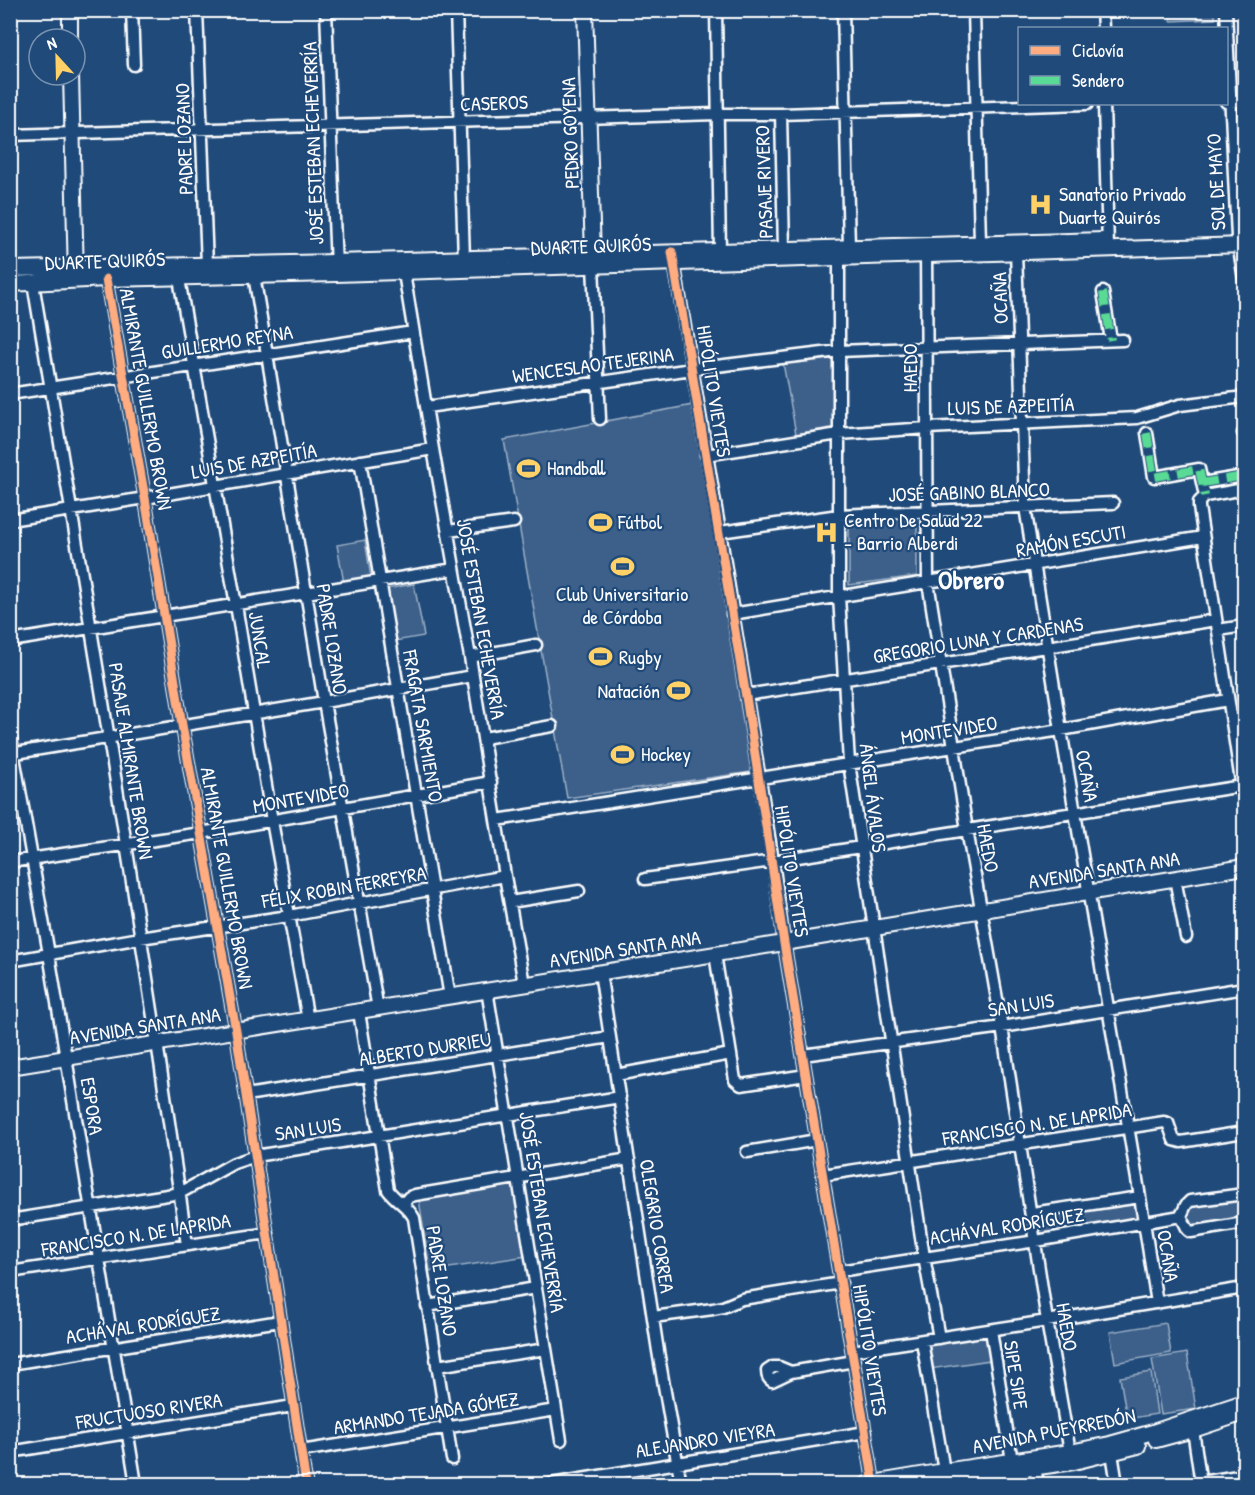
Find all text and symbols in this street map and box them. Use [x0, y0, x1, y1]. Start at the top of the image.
north arrow [27, 27, 87, 87]
legend [1018, 27, 1228, 105]
text: N [43, 31, 60, 55]
text: Ciclovía [1072, 38, 1123, 63]
street label: JOSÉ ESTEBAN ECHEVERRÍA [295, 41, 330, 245]
text: Sendero [1072, 68, 1124, 93]
street label: PEDRO GOYENA [554, 77, 585, 189]
street label: PADRE LOZANO [168, 83, 199, 195]
street label: CASEROS [459, 88, 528, 117]
street label: PASAJE RIVERO [748, 125, 779, 239]
street label: SOL DE MAYO [1199, 133, 1232, 231]
place label: Sanatorio Privado Duarte Quirós [1059, 180, 1186, 230]
hospital icon: Sanatorio Privado Duarte Quirós [1028, 192, 1054, 218]
street label: DUARTE QUIRÓS [530, 230, 652, 261]
street label: DUARTE QUIRÓS [44, 245, 166, 276]
street label: OCAÑA [985, 271, 1014, 325]
street label: ALMIRANTE GUILLERMO BROWN [114, 286, 179, 512]
street label: GUILLERMO REYNA [159, 318, 295, 365]
street label: HIPÓLITO VIEYTES [691, 323, 738, 459]
street label: WENCESLAO TEJERINA [511, 340, 675, 389]
street label: HAEDO [896, 344, 923, 392]
street label: LUIS DE AZPEITÍA [947, 390, 1075, 421]
street label: LUIS DE AZPEITÍA [189, 436, 319, 485]
place label: Handball [547, 454, 606, 481]
sports icon: Handball [516, 455, 542, 481]
street label: JOSÉ GABINO BLANCO [888, 475, 1050, 508]
place label: Centro De Salud 22 - Barrio Alberdi [844, 506, 983, 556]
place label: Fútbol [617, 508, 663, 535]
sports icon: Fútbol [587, 509, 613, 535]
street label: JOSÉ ESTEBAN ECHEVERRÍA [451, 517, 512, 722]
street label: RAMÓN ESCUTI [1014, 518, 1128, 563]
hospital icon: Centro De Salud 22 - Barrio Alberdi [813, 519, 839, 545]
sports icon: Club Universitario de Córdoba [609, 554, 635, 580]
district label: Obrero [938, 562, 1005, 597]
place label: Club Universitario de Córdoba [556, 580, 688, 630]
street label: PADRE LOZANO [310, 582, 355, 696]
street label: JUNCAL [243, 610, 278, 670]
street label: GREGORIO LUNA Y CARDENAS [871, 610, 1085, 669]
place label: Rugby [619, 643, 662, 670]
sports icon: Rugby [588, 644, 614, 670]
street label: FRAGATA SARMIENTO [397, 647, 450, 804]
street label: PASAJE ALMIRANTE BROWN [103, 661, 160, 861]
place label: Natación [597, 677, 660, 704]
sports icon: Natación [665, 678, 691, 704]
street label: MONTEVIDEO [899, 709, 999, 750]
place label: Hockey [641, 740, 691, 767]
sports icon: Hockey [610, 741, 636, 767]
street label: ÁNGEL ÁVALOS [853, 742, 894, 854]
street label: OCAÑA [1070, 748, 1105, 804]
street label: ALMIRANTE GUILLERMO BROWN [195, 765, 260, 991]
street label: MONTEVIDEO [251, 776, 351, 819]
street label: HIPÓLITO VIEYTES [769, 803, 816, 939]
street label: HAEDO [971, 822, 1006, 874]
street label: AVENIDA SANTA ANA [1026, 844, 1182, 895]
street label: FÉLIX ROBIN FERREYRA [259, 859, 428, 914]
street label: AVENIDA SANTA ANA [547, 923, 703, 974]
street label: SAN LUIS [986, 986, 1056, 1023]
street label: AVENIDA SANTA ANA [67, 1000, 223, 1051]
street label: ALBERTO DURRIEU [357, 1025, 493, 1072]
street label: ESPORA [75, 1075, 110, 1137]
street label: FRANCISCO N. DE LAPRIDA [940, 1095, 1134, 1152]
street label: JOSÉ ESTEBAN ECHEVERRÍA [513, 1109, 572, 1315]
street label: SAN LUIS [273, 1110, 343, 1147]
street label: OLEGARIO CORREA [634, 1157, 681, 1295]
street label: ACHÁVAL RODRÍGUEZ [928, 1200, 1086, 1251]
street label: FRANCISCO N. DE LAPRIDA [39, 1206, 233, 1263]
street label: PADRE LOZANO [420, 1224, 465, 1338]
street label: OCAÑA [1151, 1228, 1186, 1284]
street label: HIPÓLITO VIEYTES [847, 1282, 894, 1418]
street label: ACHÁVAL RODRÍGUEZ [64, 1299, 222, 1350]
street label: HAEDO [1050, 1301, 1085, 1353]
street label: SIPE SIPE [998, 1339, 1035, 1411]
street label: ARMANDO TEJADA GÓMEZ [331, 1385, 520, 1440]
street label: FRUCTUOSO RIVERA [73, 1386, 224, 1436]
street label: AVENIDA PUEYRREDÓN [970, 1401, 1138, 1460]
street label: ALEJANDRO VIEYRA [633, 1415, 777, 1464]

